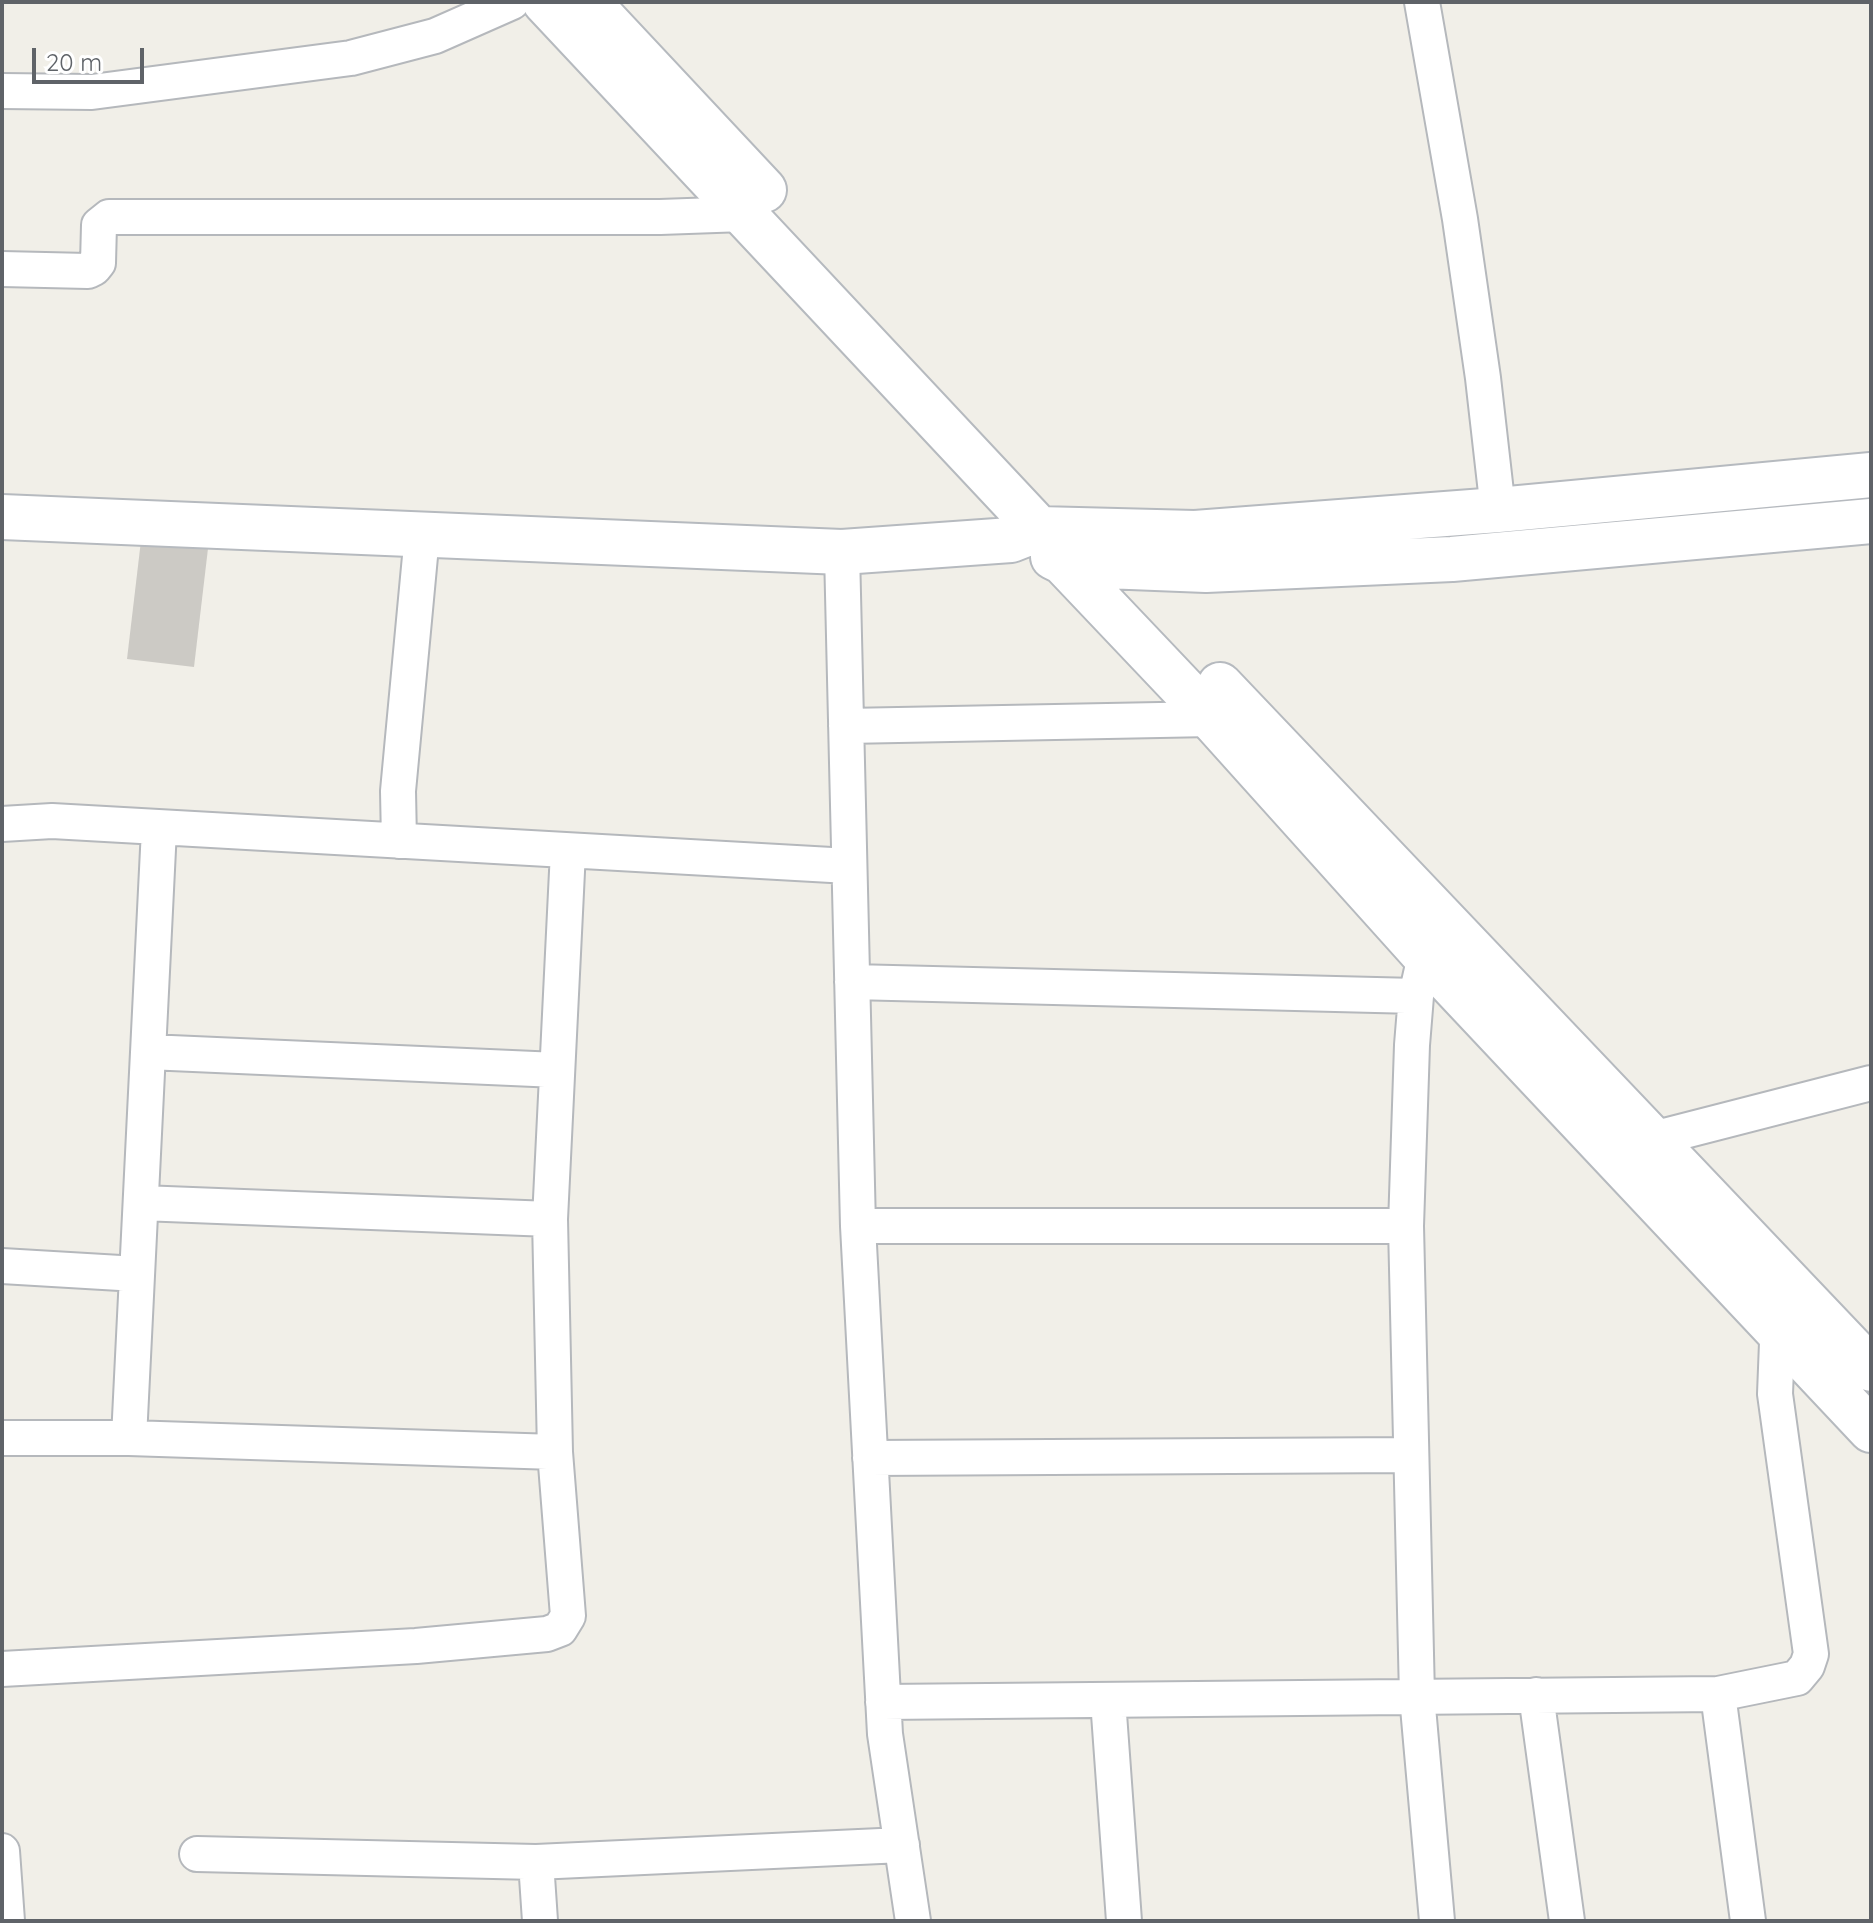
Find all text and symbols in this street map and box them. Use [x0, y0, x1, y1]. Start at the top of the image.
scale bar [36, 32, 148, 82]
text: 20 m [46, 47, 102, 77]

